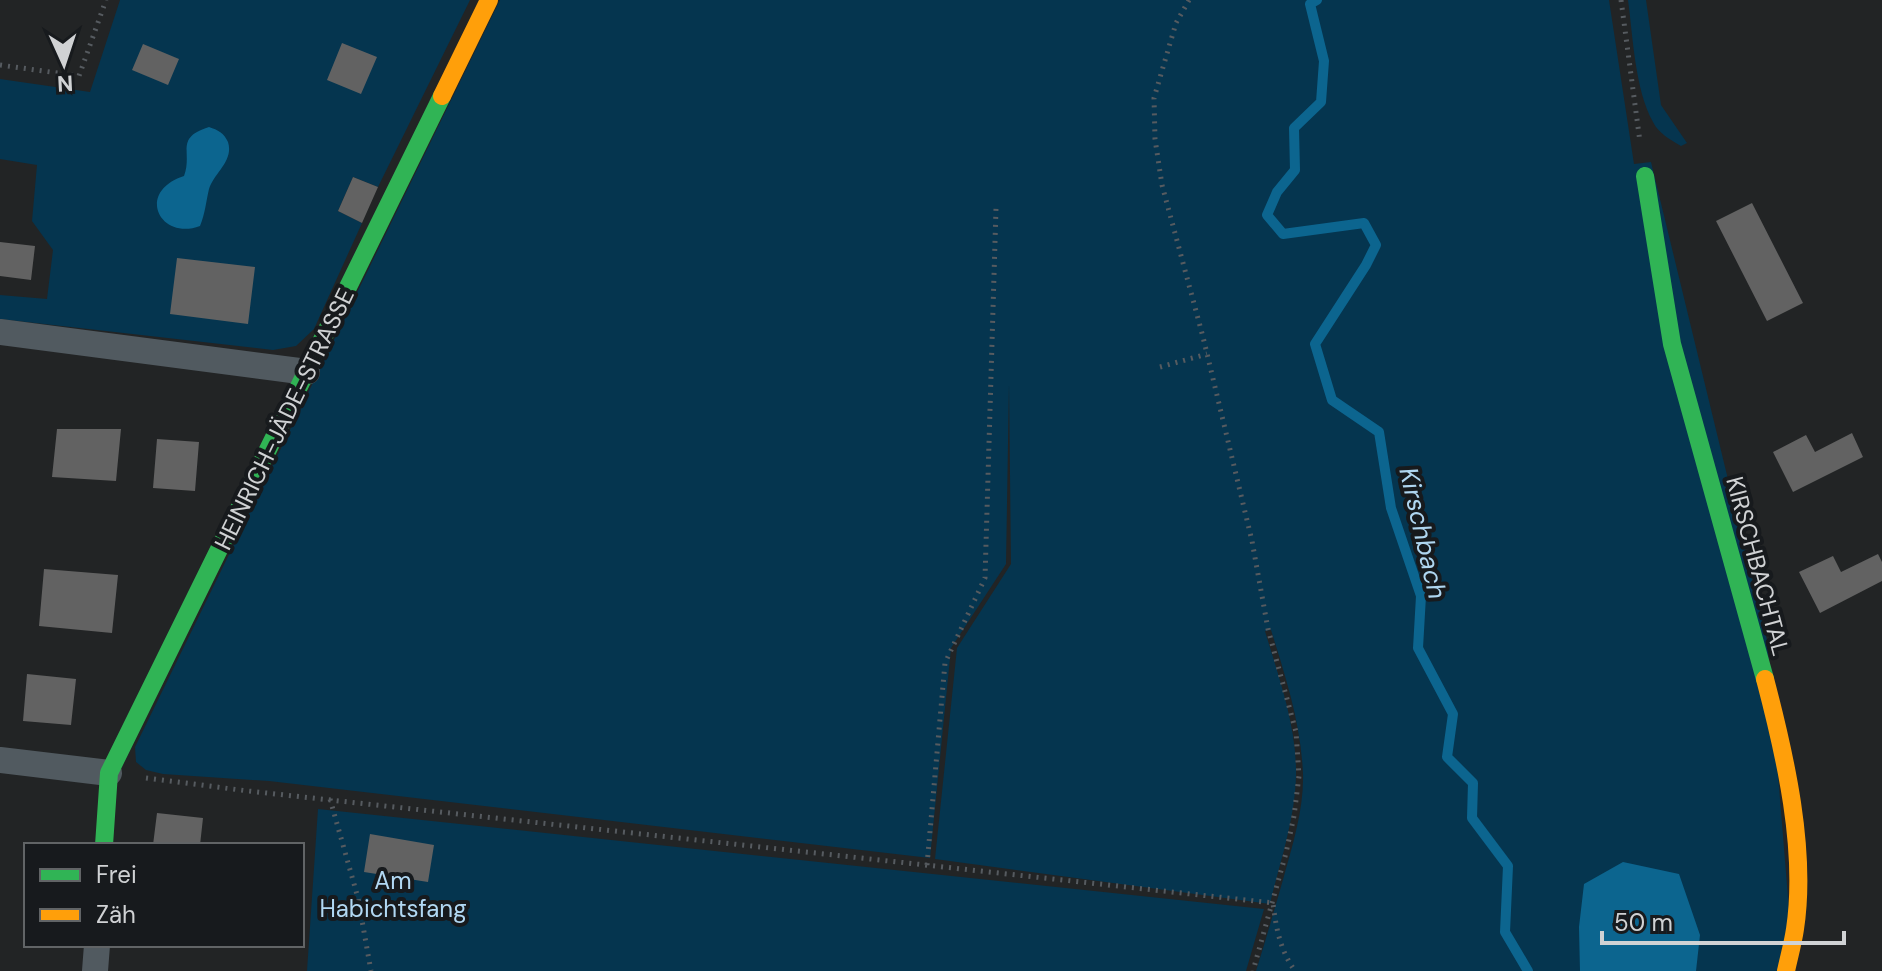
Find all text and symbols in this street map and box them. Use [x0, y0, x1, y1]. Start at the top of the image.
north arrow [24, 24, 104, 104]
text: N [56, 69, 74, 98]
street label: HEINRICH-JÄDE-STRASSE [207, 283, 361, 555]
water label: Kirschbach [1391, 464, 1455, 602]
street label: KIRSCHBACHTAL [1719, 473, 1797, 659]
legend [24, 843, 304, 947]
text: Frei [96, 859, 137, 890]
park label: Am Habichtsfang [319, 865, 467, 924]
scale bar [1602, 895, 1844, 945]
text: Zäh [96, 899, 136, 930]
text: 50 m [1614, 907, 1673, 938]

